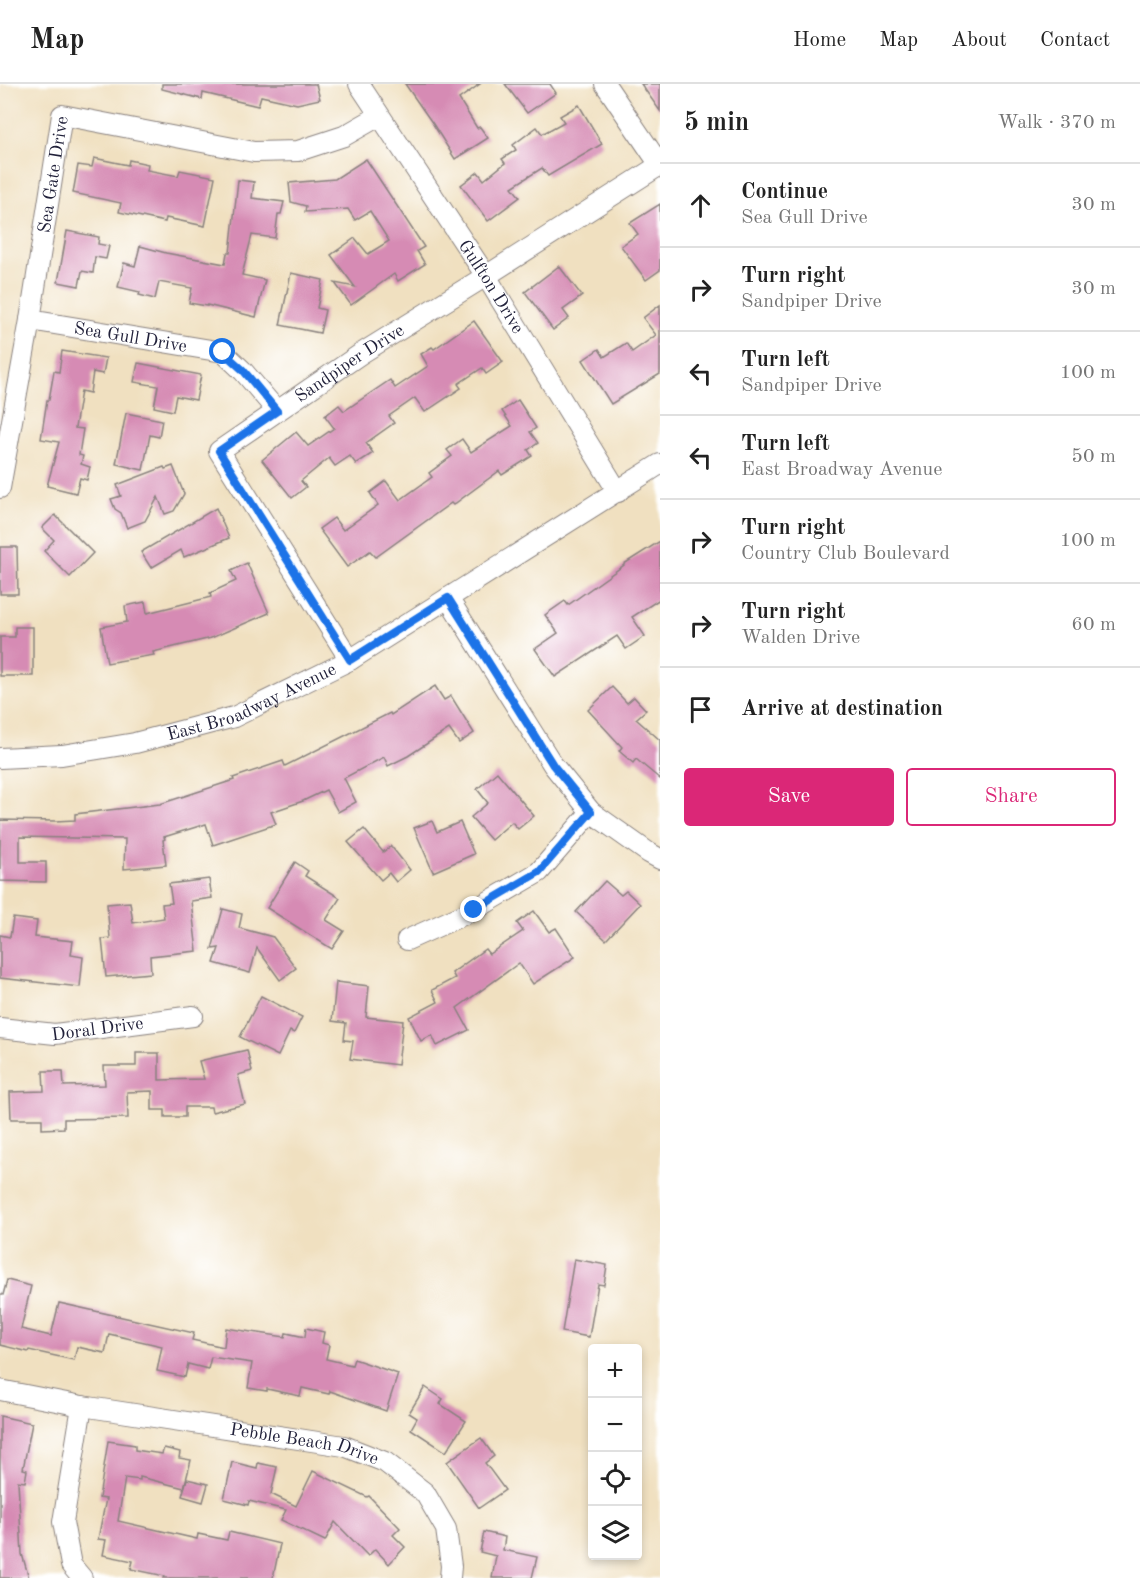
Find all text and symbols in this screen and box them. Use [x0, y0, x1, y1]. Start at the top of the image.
text: Map [30, 27, 84, 55]
text: Home [793, 30, 846, 51]
text: Map [879, 30, 918, 51]
text: About [951, 30, 1007, 51]
text: Contact [1040, 30, 1110, 51]
text: 5 min [684, 110, 749, 136]
text: Walk · 370 m [997, 113, 1116, 133]
street label: Sea Gate Drive [36, 115, 72, 234]
text: Continue [741, 181, 828, 203]
icon: ahead [684, 189, 717, 222]
text: 30 m [1071, 195, 1116, 215]
text: Sea Gull Drive [741, 208, 868, 228]
street label: Gulfton Drive [455, 237, 527, 337]
text: Turn right [741, 265, 845, 287]
icon: right [684, 273, 717, 306]
text: 30 m [1071, 279, 1116, 299]
text: Sandpiper Drive [741, 292, 882, 312]
street label: Sea Gull Drive [73, 319, 188, 356]
street label: Sandpiper Drive [292, 321, 408, 406]
route start [209, 338, 235, 364]
text: Turn left [741, 349, 830, 371]
icon: left [684, 357, 717, 390]
text: 100 m [1060, 363, 1116, 383]
text: Sandpiper Drive [741, 376, 882, 396]
text: Turn left [741, 433, 830, 455]
icon: left [684, 441, 717, 474]
text: 50 m [1071, 447, 1116, 467]
text: East Broadway Avenue [741, 460, 942, 480]
text: Turn right [741, 517, 845, 539]
icon: right [684, 525, 717, 558]
text: 100 m [1060, 531, 1116, 551]
text: Country Club Boulevard [741, 544, 950, 564]
text: Turn right [741, 601, 845, 623]
icon: right [684, 609, 717, 642]
text: 60 m [1071, 615, 1116, 635]
text: Walden Drive [741, 628, 860, 648]
street label: East Broadway Avenue [165, 660, 339, 744]
icon: arrive [684, 693, 717, 726]
text: Arrive at destination [741, 698, 943, 720]
button: Save [684, 768, 894, 826]
button: Share [906, 768, 1116, 826]
route end [460, 896, 486, 922]
street label: Doral Drive [50, 1015, 144, 1044]
map controls [588, 1344, 642, 1560]
button: + [588, 1344, 642, 1398]
button: − [588, 1398, 642, 1452]
street label: Pebble Beach Drive [229, 1421, 381, 1469]
button: locate [588, 1452, 642, 1506]
button: layers [588, 1506, 642, 1560]

